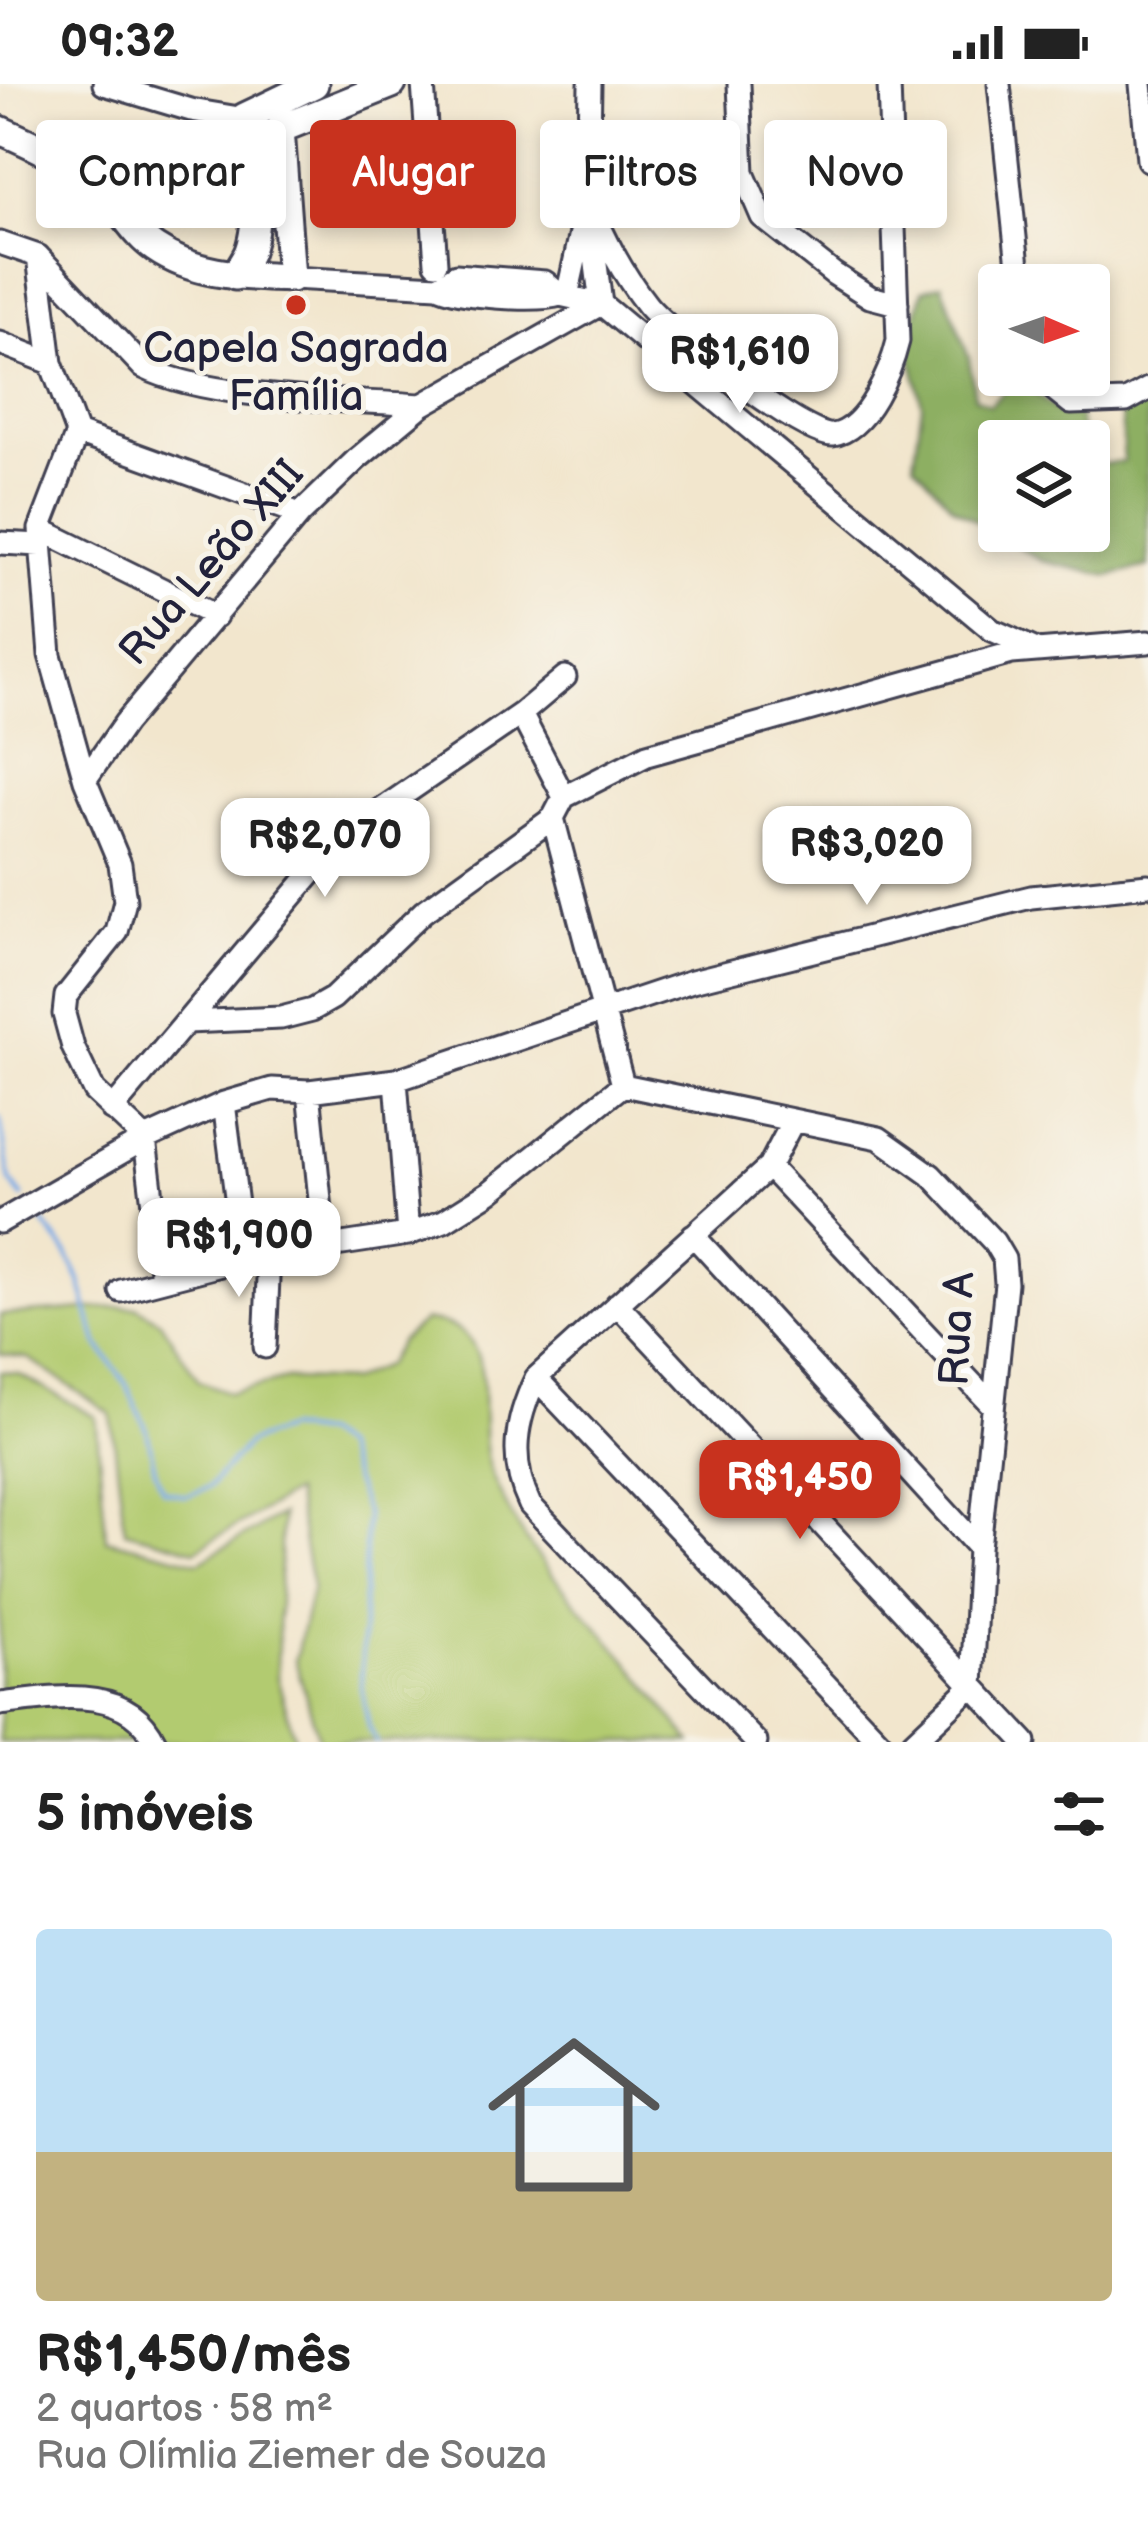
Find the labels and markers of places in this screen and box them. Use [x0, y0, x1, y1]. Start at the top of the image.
marker: Capela Sagrada Família [283, 292, 309, 318]
pin: R$1,610 [629, 314, 851, 416]
place label: Capela Sagrada Família [143, 324, 449, 423]
pin: R$2,070 [214, 798, 436, 900]
pin: R$3,020 [756, 806, 978, 908]
pin: R$1,900 [128, 1198, 350, 1300]
pin: R$1,450 [689, 1440, 911, 1542]

